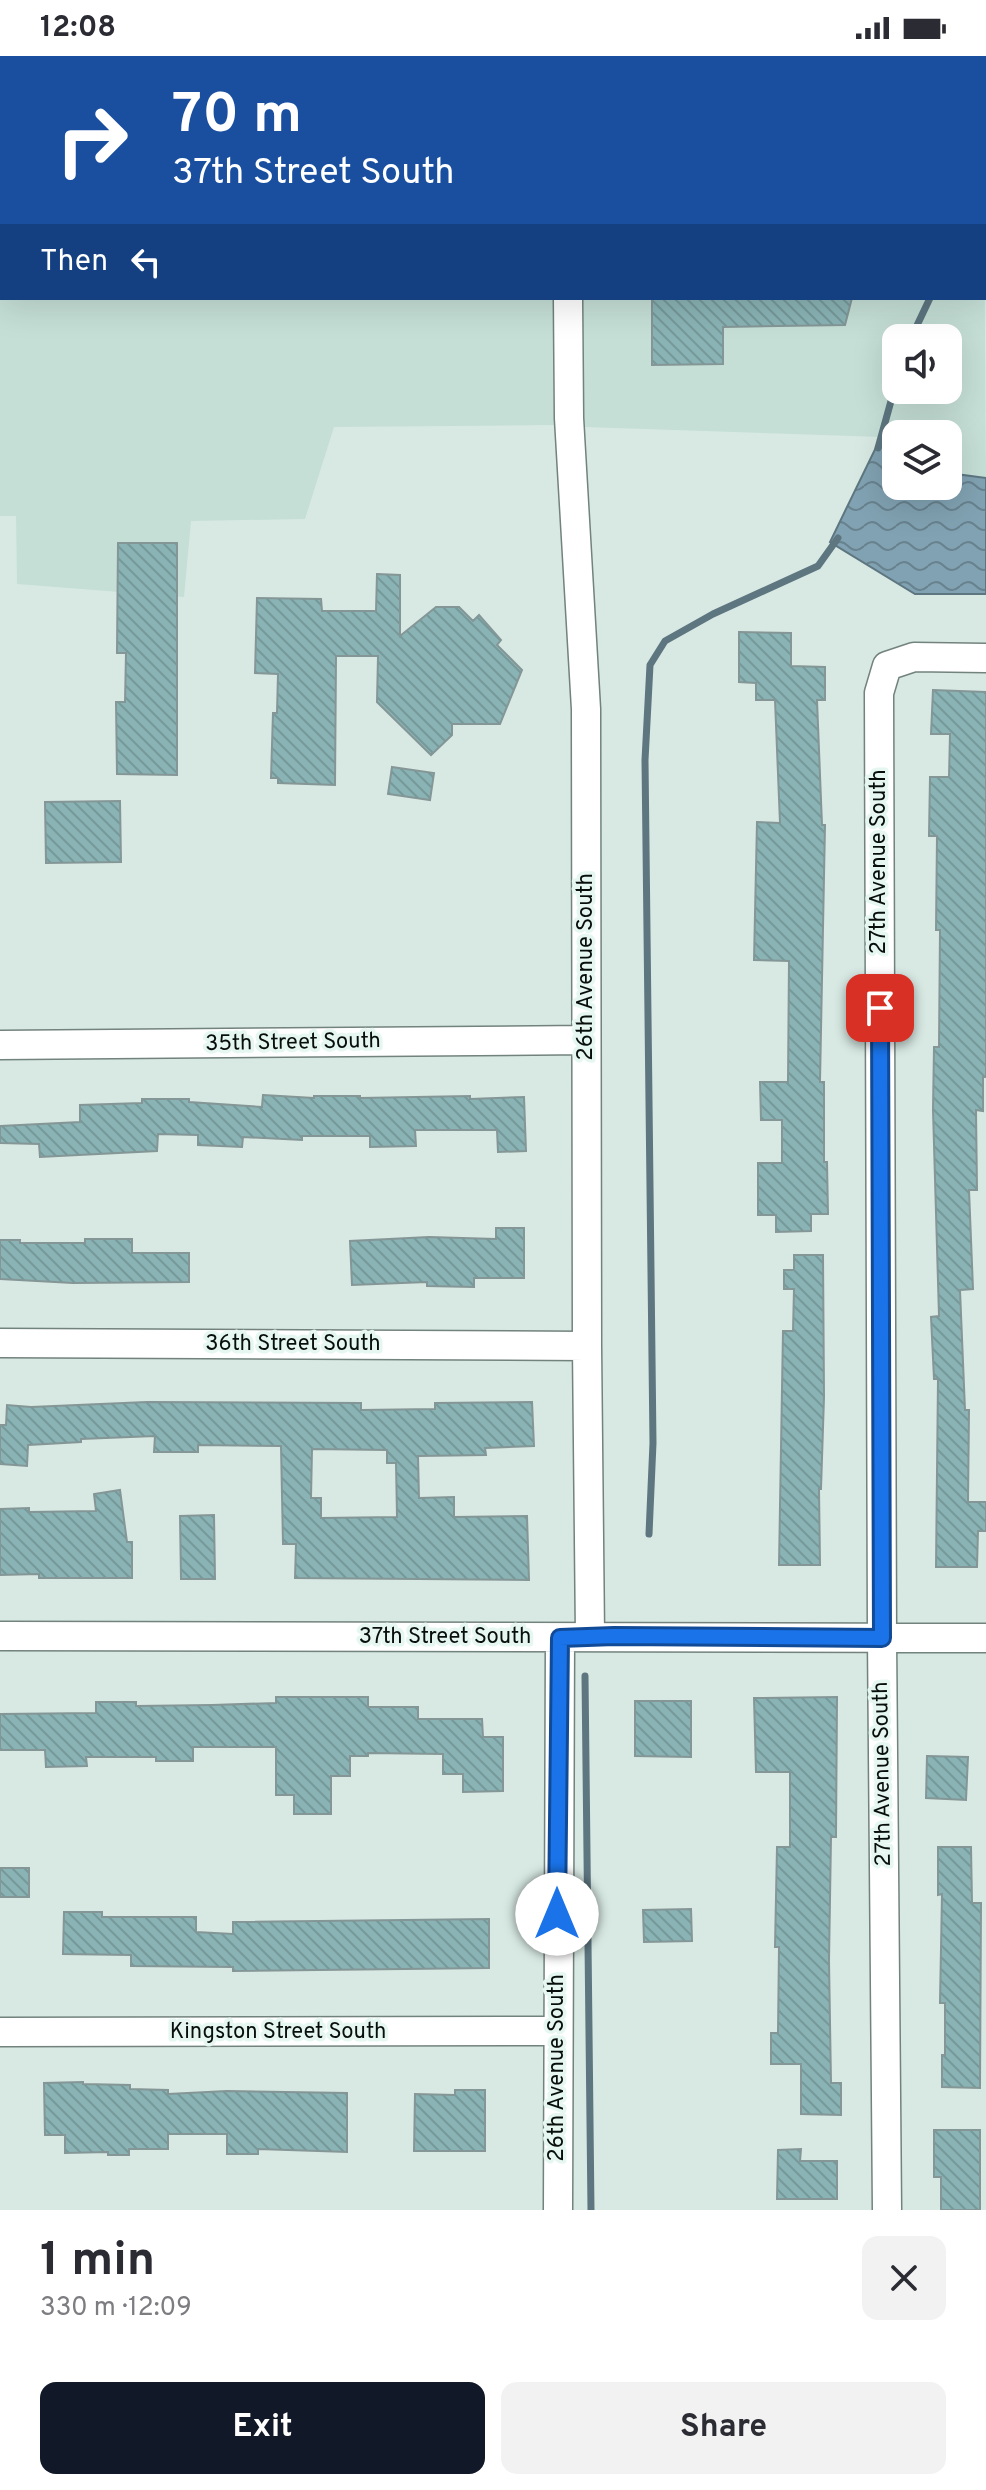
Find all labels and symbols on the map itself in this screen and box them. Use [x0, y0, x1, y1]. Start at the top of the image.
street label: 27th Avenue South [866, 769, 893, 955]
street label: 26th Avenue South [573, 873, 600, 1061]
pin [846, 974, 914, 1042]
street label: 35th Street South [205, 1028, 381, 1058]
street label: 36th Street South [205, 1331, 381, 1358]
street label: 37th Street South [359, 1624, 531, 1651]
street label: 27th Avenue South [868, 1681, 898, 1867]
position arrow [515, 1872, 599, 1956]
street label: 26th Avenue South [544, 1974, 571, 2162]
street label: Kingston Street South [170, 2019, 386, 2046]

